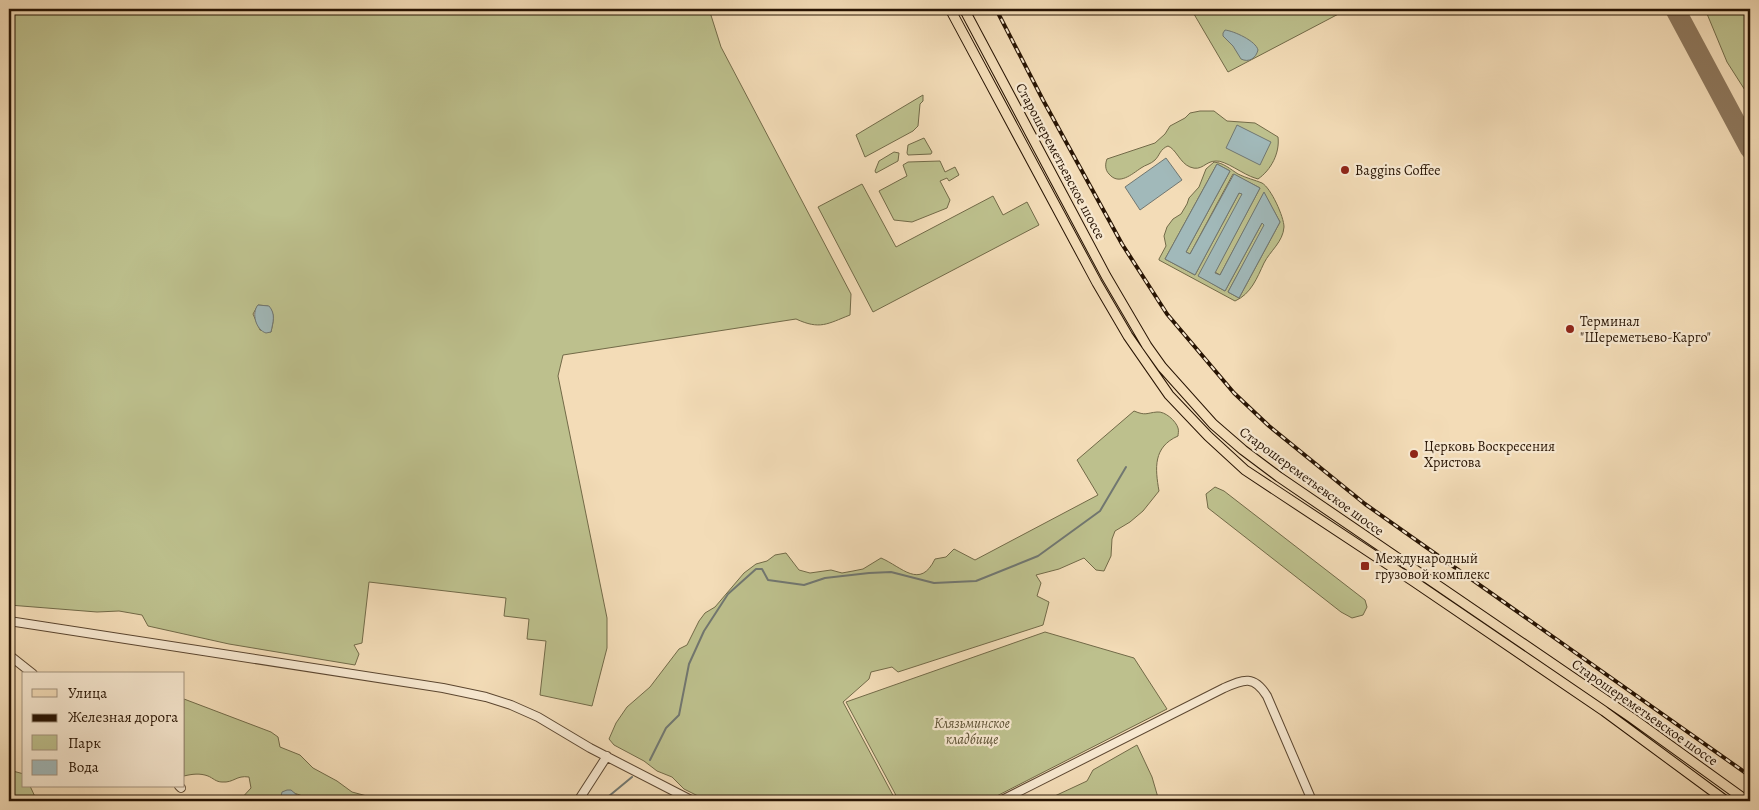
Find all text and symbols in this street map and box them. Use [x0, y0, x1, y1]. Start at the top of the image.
street label: Старошереметьевское шоссе [1011, 80, 1110, 243]
place label: Baggins Coffee [1355, 161, 1441, 180]
marker: Baggins Coffee [1339, 164, 1351, 176]
place label: Терминал "Шереметьево-Карго" [1580, 312, 1711, 347]
marker: Терминал "Шереметьево-Карго" [1564, 323, 1576, 335]
street label: Старошереметьевское шоссе [1236, 422, 1388, 540]
place label: Церковь Воскресения Христова [1424, 437, 1555, 472]
marker: Церковь Воскресения Христова [1408, 448, 1420, 460]
place label: Международный грузовой комплекс [1375, 549, 1490, 584]
marker: Международный грузовой комплекс [1359, 560, 1371, 572]
street label: Старошереметьевское шоссе [1568, 655, 1722, 770]
legend [22, 672, 185, 788]
text: Улица [68, 683, 107, 703]
text: Железная дорога [68, 707, 178, 727]
park label: Клязьминское кладбище [934, 714, 1010, 749]
text: Парк [68, 733, 101, 753]
text: Вода [68, 757, 99, 777]

